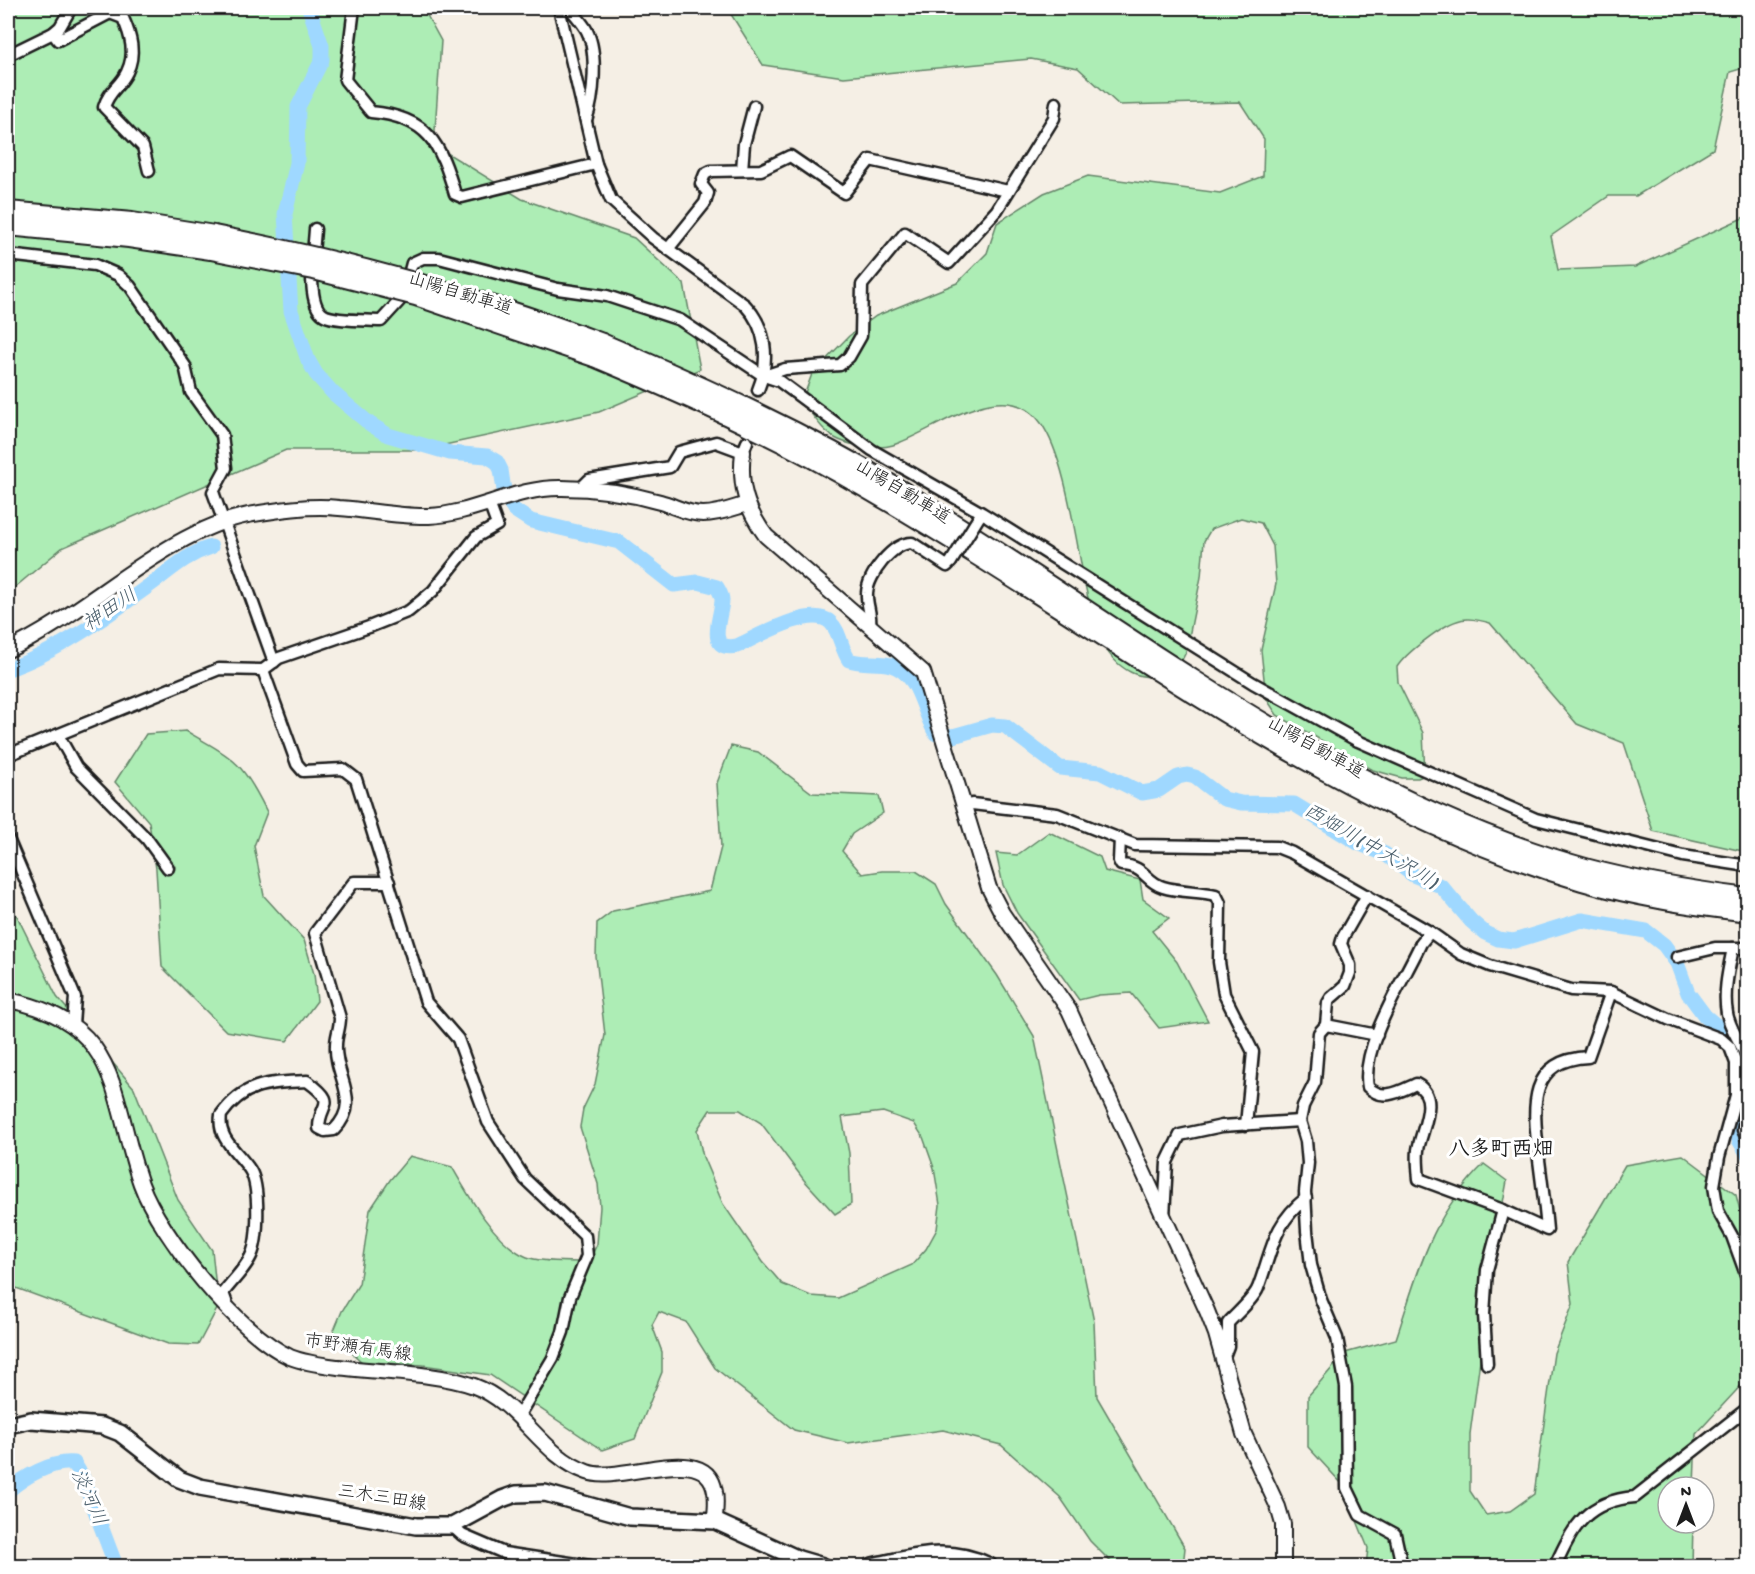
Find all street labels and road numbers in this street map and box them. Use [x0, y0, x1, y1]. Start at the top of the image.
street label: 山陽自動車道 [405, 268, 515, 321]
street label: 山陽自動車道 [850, 455, 954, 530]
street label: 山陽自動車道 [1263, 713, 1368, 784]
street label: 市野瀬有馬線 [303, 1330, 413, 1367]
street label: 三木三田線 [336, 1481, 428, 1516]

